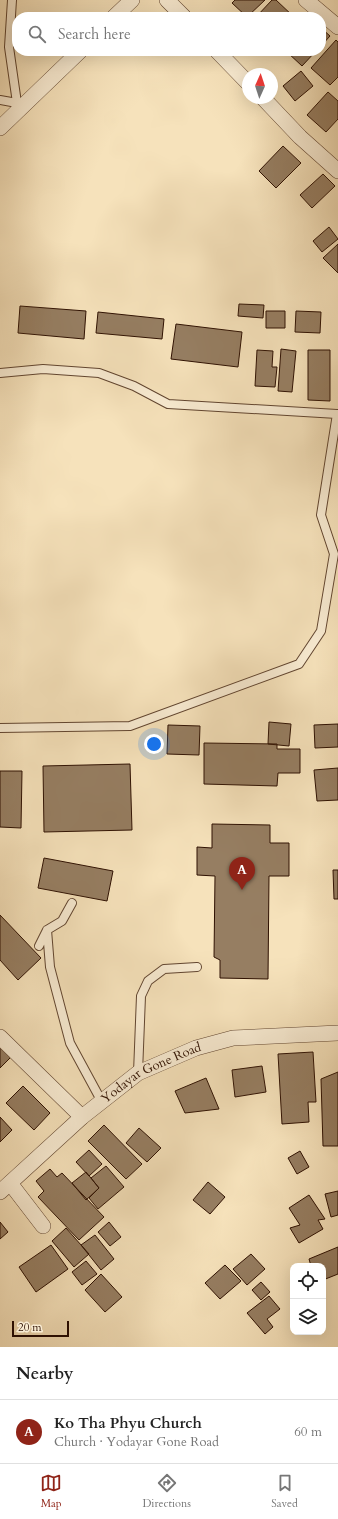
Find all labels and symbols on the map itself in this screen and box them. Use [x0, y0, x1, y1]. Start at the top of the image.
north arrow [242, 68, 278, 104]
your location [144, 734, 164, 754]
pin: A [229, 857, 255, 890]
street label: Yodayar Gone Road [97, 1038, 203, 1108]
scale bar [12, 1319, 69, 1338]

